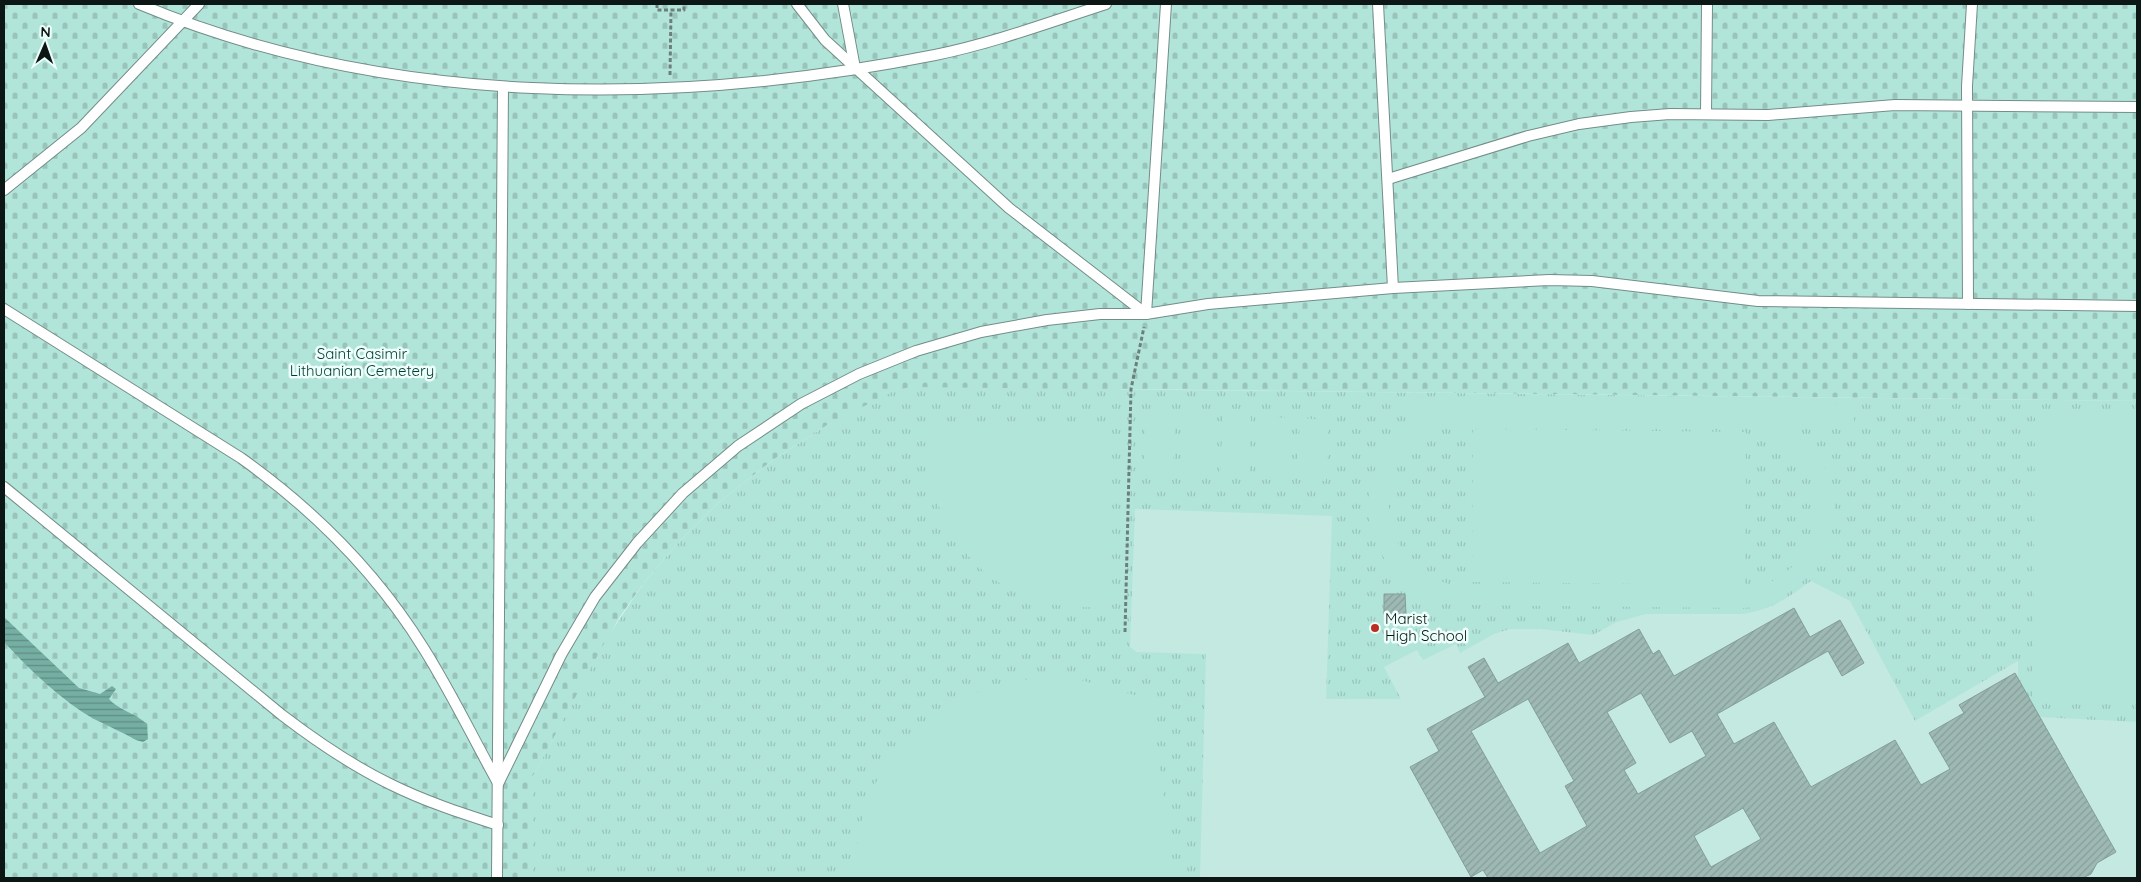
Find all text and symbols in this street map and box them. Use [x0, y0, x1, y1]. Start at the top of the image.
north arrow [20, 20, 70, 70]
text: N [40, 23, 51, 41]
park label: Saint Casimir Lithuanian Cemetery [290, 344, 434, 380]
place label: Marist High School [1385, 609, 1467, 645]
marker: Marist High School [1369, 622, 1381, 634]

